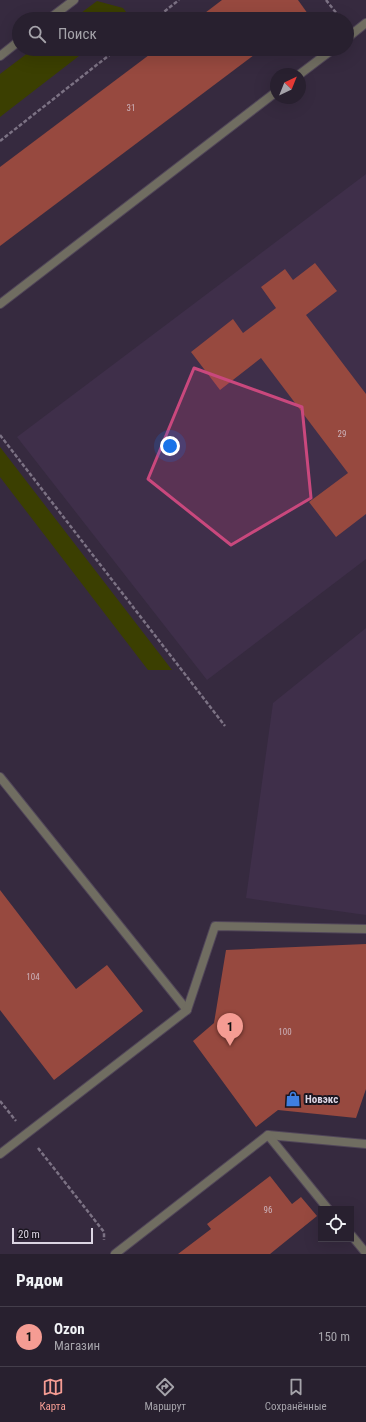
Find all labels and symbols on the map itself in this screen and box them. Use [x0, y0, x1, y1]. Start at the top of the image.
north arrow [270, 68, 306, 104]
house number: 31 [127, 103, 135, 113]
house number: 29 [338, 429, 346, 439]
your location [160, 436, 180, 456]
house number: 104 [26, 972, 40, 982]
pin: 1 [217, 1013, 243, 1046]
house number: 100 [278, 1027, 292, 1037]
shop icon: Новэкс [284, 1090, 302, 1108]
place label: Новэкс [305, 1093, 338, 1106]
house number: 96 [264, 1205, 272, 1215]
scale bar [12, 1226, 93, 1245]

